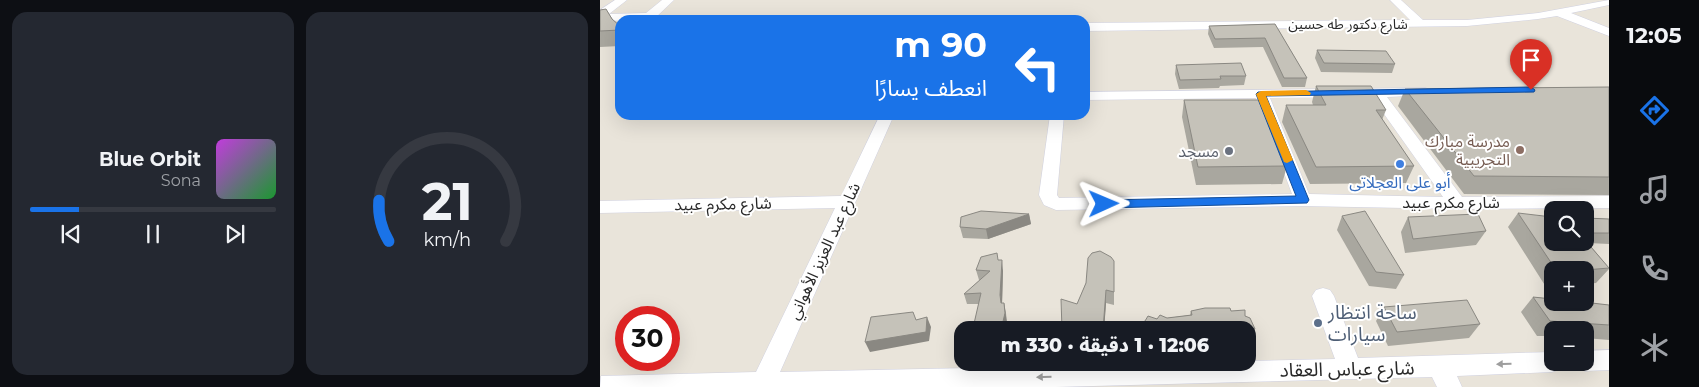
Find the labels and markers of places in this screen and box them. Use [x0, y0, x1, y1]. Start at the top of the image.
pin [1510, 39, 1552, 90]
place label: مدرسة مبارك التجريبية [1425, 132, 1510, 169]
place label: مسجد [1178, 142, 1219, 161]
marker: مدرسة مبارك التجريبية [1514, 144, 1526, 156]
marker: مسجد [1223, 145, 1235, 157]
marker: أبو على العجلاتى [1394, 158, 1406, 170]
place label: أبو على العجلاتى [1349, 172, 1451, 192]
place label: ساحة انتظار سيارات [1327, 301, 1417, 346]
marker: ساحة انتظار سيارات [1312, 317, 1324, 329]

